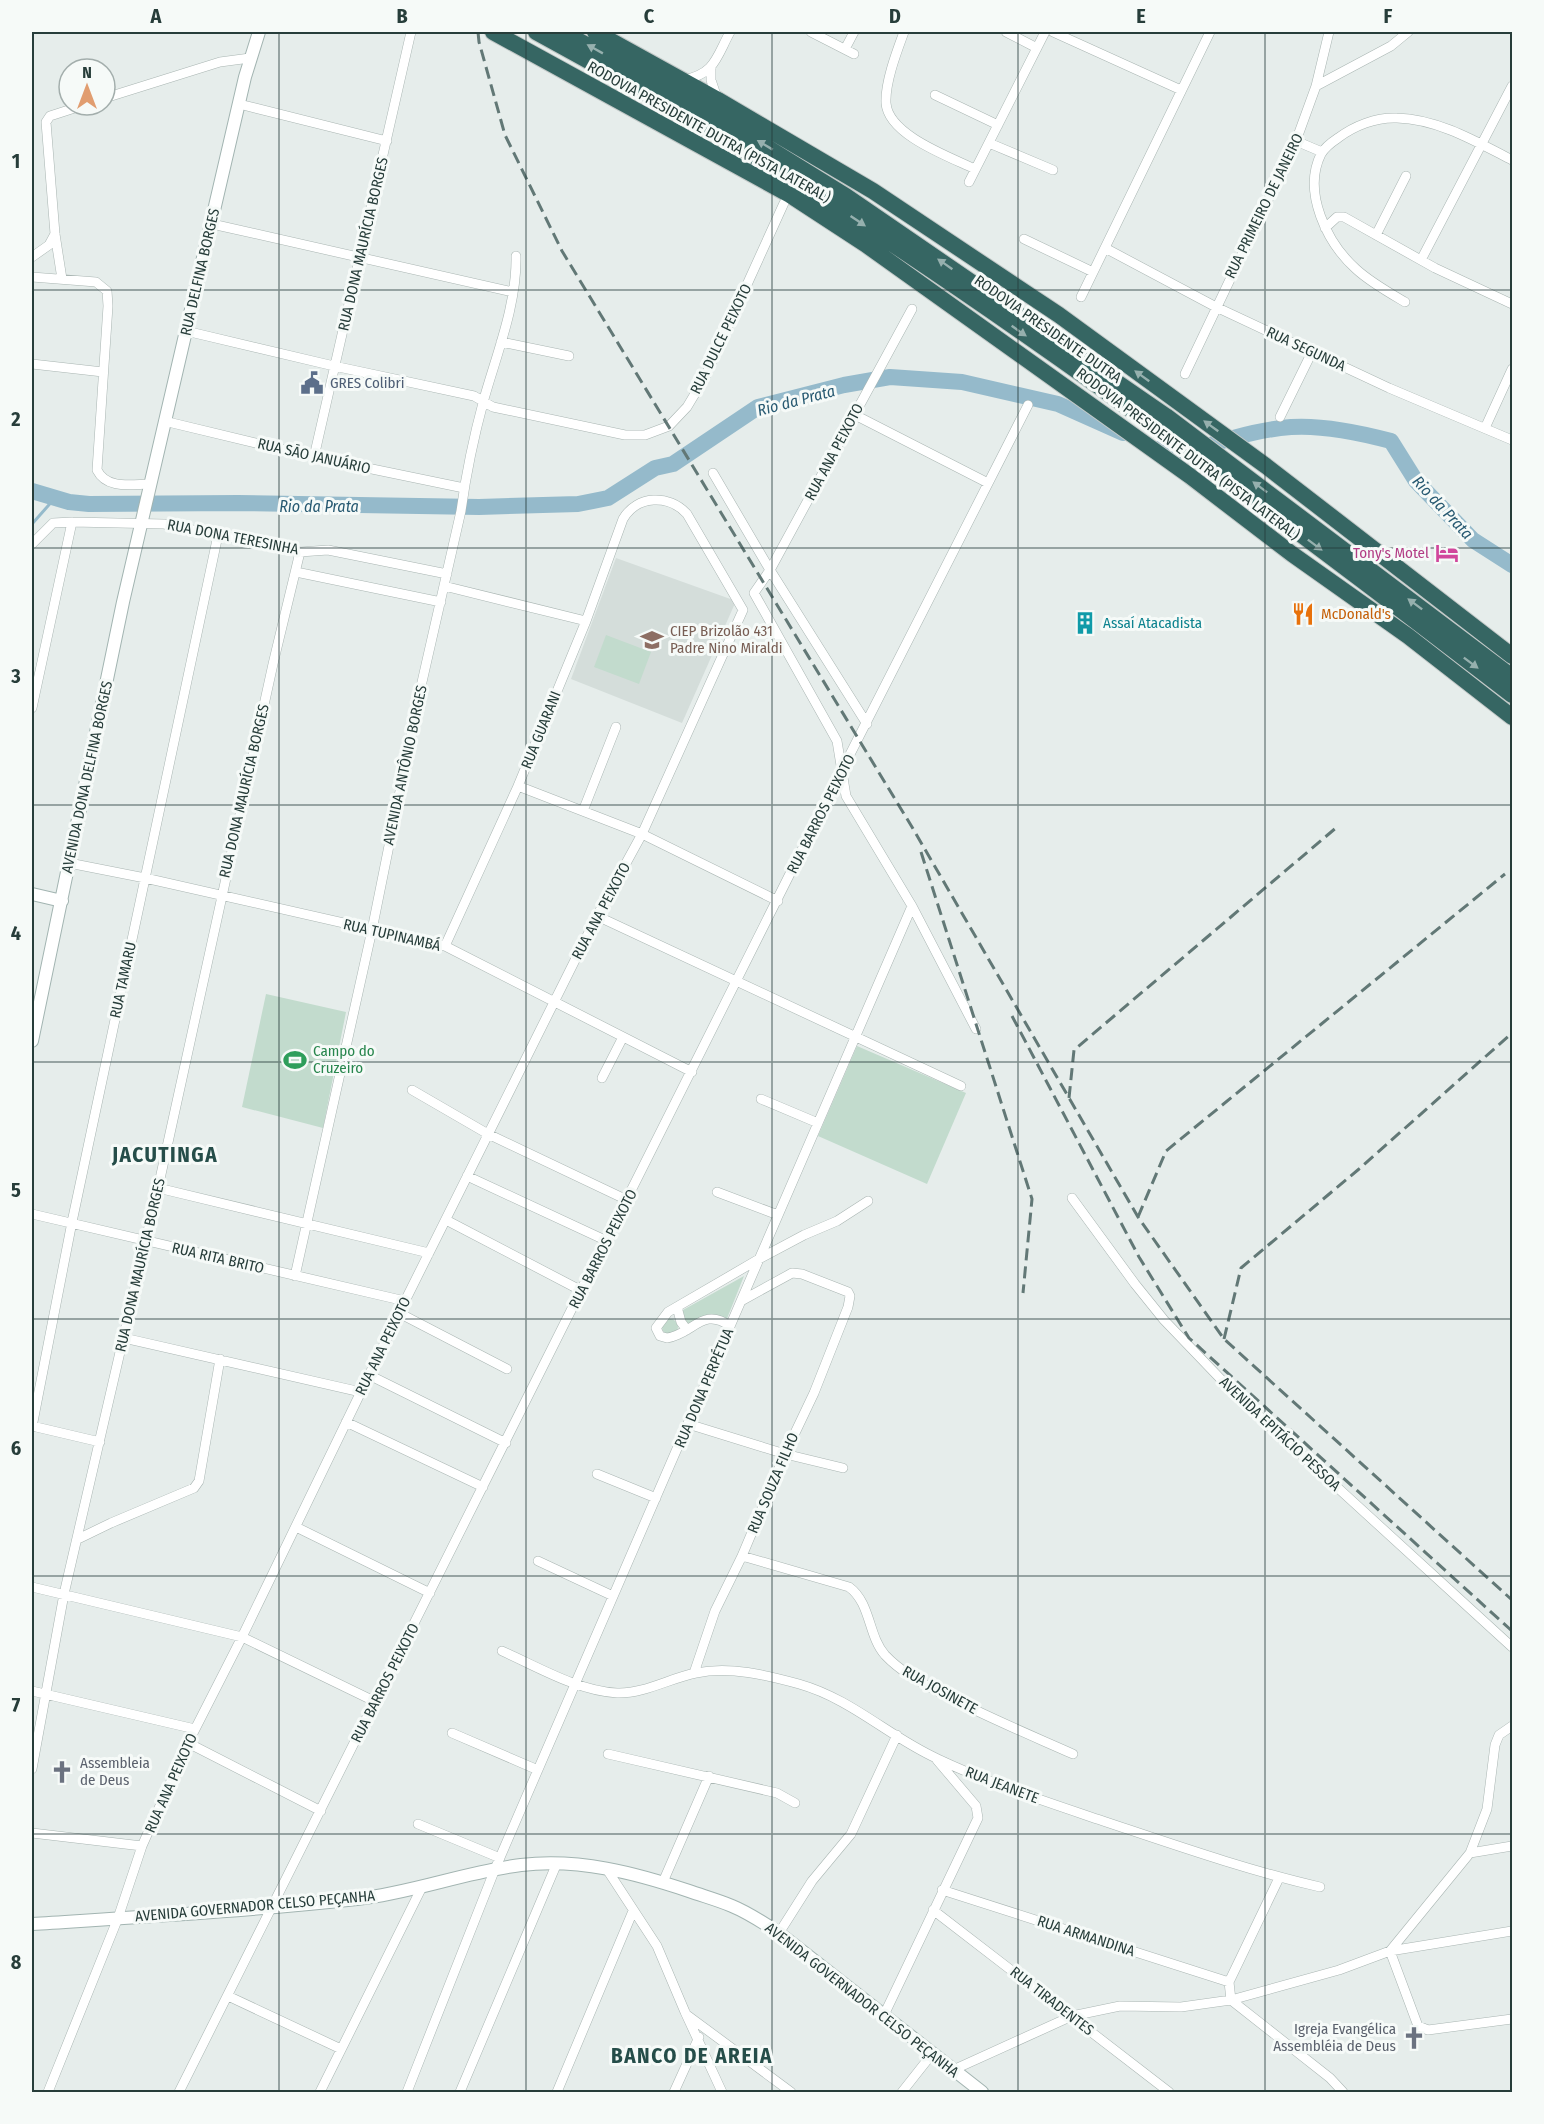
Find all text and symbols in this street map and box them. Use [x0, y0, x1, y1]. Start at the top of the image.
text: A [150, 4, 163, 28]
text: B [396, 4, 408, 28]
text: C [644, 4, 655, 28]
text: D [889, 4, 901, 28]
text: E [1136, 4, 1146, 28]
text: F [1384, 4, 1393, 28]
one-way arrow [586, 44, 603, 54]
north arrow [57, 57, 117, 117]
street label: RODOVIA PRESIDENTE DUTRA (PISTA LATERAL) [584, 57, 834, 207]
text: N [82, 63, 92, 82]
street label: RUA PRIMEIRO DE JANEIRO [1221, 130, 1307, 282]
one-way arrow [757, 140, 773, 151]
text: 1 [12, 149, 20, 173]
street label: RUA DONA MAURÍCIA BORGES [334, 155, 392, 333]
street label: RUA DELFINA BORGES [177, 207, 223, 337]
one-way arrow [850, 215, 866, 226]
one-way arrow [938, 258, 954, 270]
street label: RODOVIA PRESIDENTE DUTRA [971, 271, 1125, 387]
street label: RUA DULCE PEIXOTO [686, 281, 756, 397]
street label: RUA SEGUNDA [1263, 323, 1349, 375]
one-way arrow [1011, 325, 1027, 336]
street label: RODOVIA PRESIDENTE DUTRA (PISTA LATERAL) [1073, 364, 1303, 544]
public building icon: GRES Colibri [299, 370, 325, 396]
one-way arrow [1135, 370, 1151, 382]
place label: GRES Colibri [330, 374, 405, 392]
water label: Rio da Prata [755, 381, 837, 420]
street label: RUA ANA PEIXOTO [801, 400, 867, 504]
text: 2 [10, 407, 21, 431]
one-way arrow [1203, 420, 1219, 432]
street label: RUA SĀO JANUÁRIO [256, 434, 372, 478]
water label: Rio da Prata [1408, 472, 1477, 543]
one-way arrow [1252, 481, 1267, 493]
water label: Rio da Prata [279, 497, 359, 516]
street label: RUA DONA TERESINHA [166, 515, 300, 559]
one-way arrow [1308, 538, 1323, 550]
hotel icon: Tony's Motel [1434, 540, 1460, 566]
place label: Tony's Motel [1353, 544, 1429, 562]
one-way arrow [1408, 598, 1424, 610]
restaurant icon: McDonald's [1290, 601, 1316, 627]
place label: McDonald's [1321, 605, 1391, 623]
building icon: Assaí Atacadista [1072, 610, 1098, 636]
place label: Assaí Atacadista [1103, 614, 1202, 632]
place label: CIEP Brizolão 431 Padre Nino Miraldi [670, 622, 783, 657]
school or university icon: CIEP Brizolão 431 Padre Nino Miraldi [639, 627, 665, 653]
one-way arrow [1463, 656, 1478, 668]
text: 3 [10, 664, 21, 688]
street label: AVENIDA DONA DELFINA BORGES [58, 679, 116, 875]
street label: AVENIDA ANTÔNIO BORGES [379, 684, 431, 846]
street label: RUA GUARANI [517, 688, 565, 772]
street label: RUA DONA MAURÍCIA BORGES [215, 702, 273, 880]
street label: RUA BARROS PEIXOTO [783, 751, 859, 877]
street label: RUA ANA PEIXOTO [568, 859, 634, 963]
street label: RUA TUPINAMBÁ [342, 915, 443, 955]
text: 4 [11, 921, 21, 945]
street label: RUA TAMARU [106, 940, 140, 1020]
place label: Campo do Cruzeiro [313, 1042, 375, 1077]
sports icon: Campo do Cruzeiro [282, 1047, 308, 1073]
district label: JACUTINGA [111, 1142, 218, 1168]
street label: RUA DONA MAURÍCIA BORGES [111, 1176, 169, 1354]
text: 5 [11, 1178, 21, 1202]
street label: RUA BARROS PEIXOTO [565, 1186, 641, 1312]
street label: RUA RITA BRITO [170, 1239, 266, 1277]
street label: RUA ANA PEIXOTO [351, 1294, 415, 1398]
street label: RUA DONA PERPÉTUA [671, 1325, 737, 1451]
street label: AVENIDA EPITÁCIO PESSOA [1216, 1373, 1344, 1495]
street label: RUA SOUZA FILHO [744, 1430, 802, 1536]
text: 6 [11, 1436, 21, 1460]
street label: RUA BARROS PEIXOTO [347, 1620, 423, 1746]
street label: RUA JOSINETE [899, 1662, 981, 1718]
text: 7 [12, 1693, 21, 1717]
street label: RUA ANA PEIXOTO [141, 1730, 201, 1836]
place label: Assembleia de Deus [80, 1754, 150, 1789]
church icon: Assembleia de Deus [49, 1759, 75, 1785]
street label: RUA JEANETE [963, 1763, 1041, 1807]
street label: AVENIDA GOVERNADOR CELSO PEÇANHA [134, 1887, 376, 1925]
street label: RUA ARMANDINA [1035, 1912, 1137, 1960]
street label: AVENIDA GOVERNADOR CELSO PEÇANHA [762, 1919, 962, 2081]
text: 8 [11, 1950, 22, 1974]
street label: RUA TIRADENTES [1007, 1963, 1097, 2039]
place label: Igreja Evangélica Assembléia de Deus [1273, 2020, 1396, 2055]
church icon: Igreja Evangélica Assembléia de Deus [1401, 2025, 1427, 2051]
district label: BANCO DE AREIA [611, 2043, 773, 2069]

